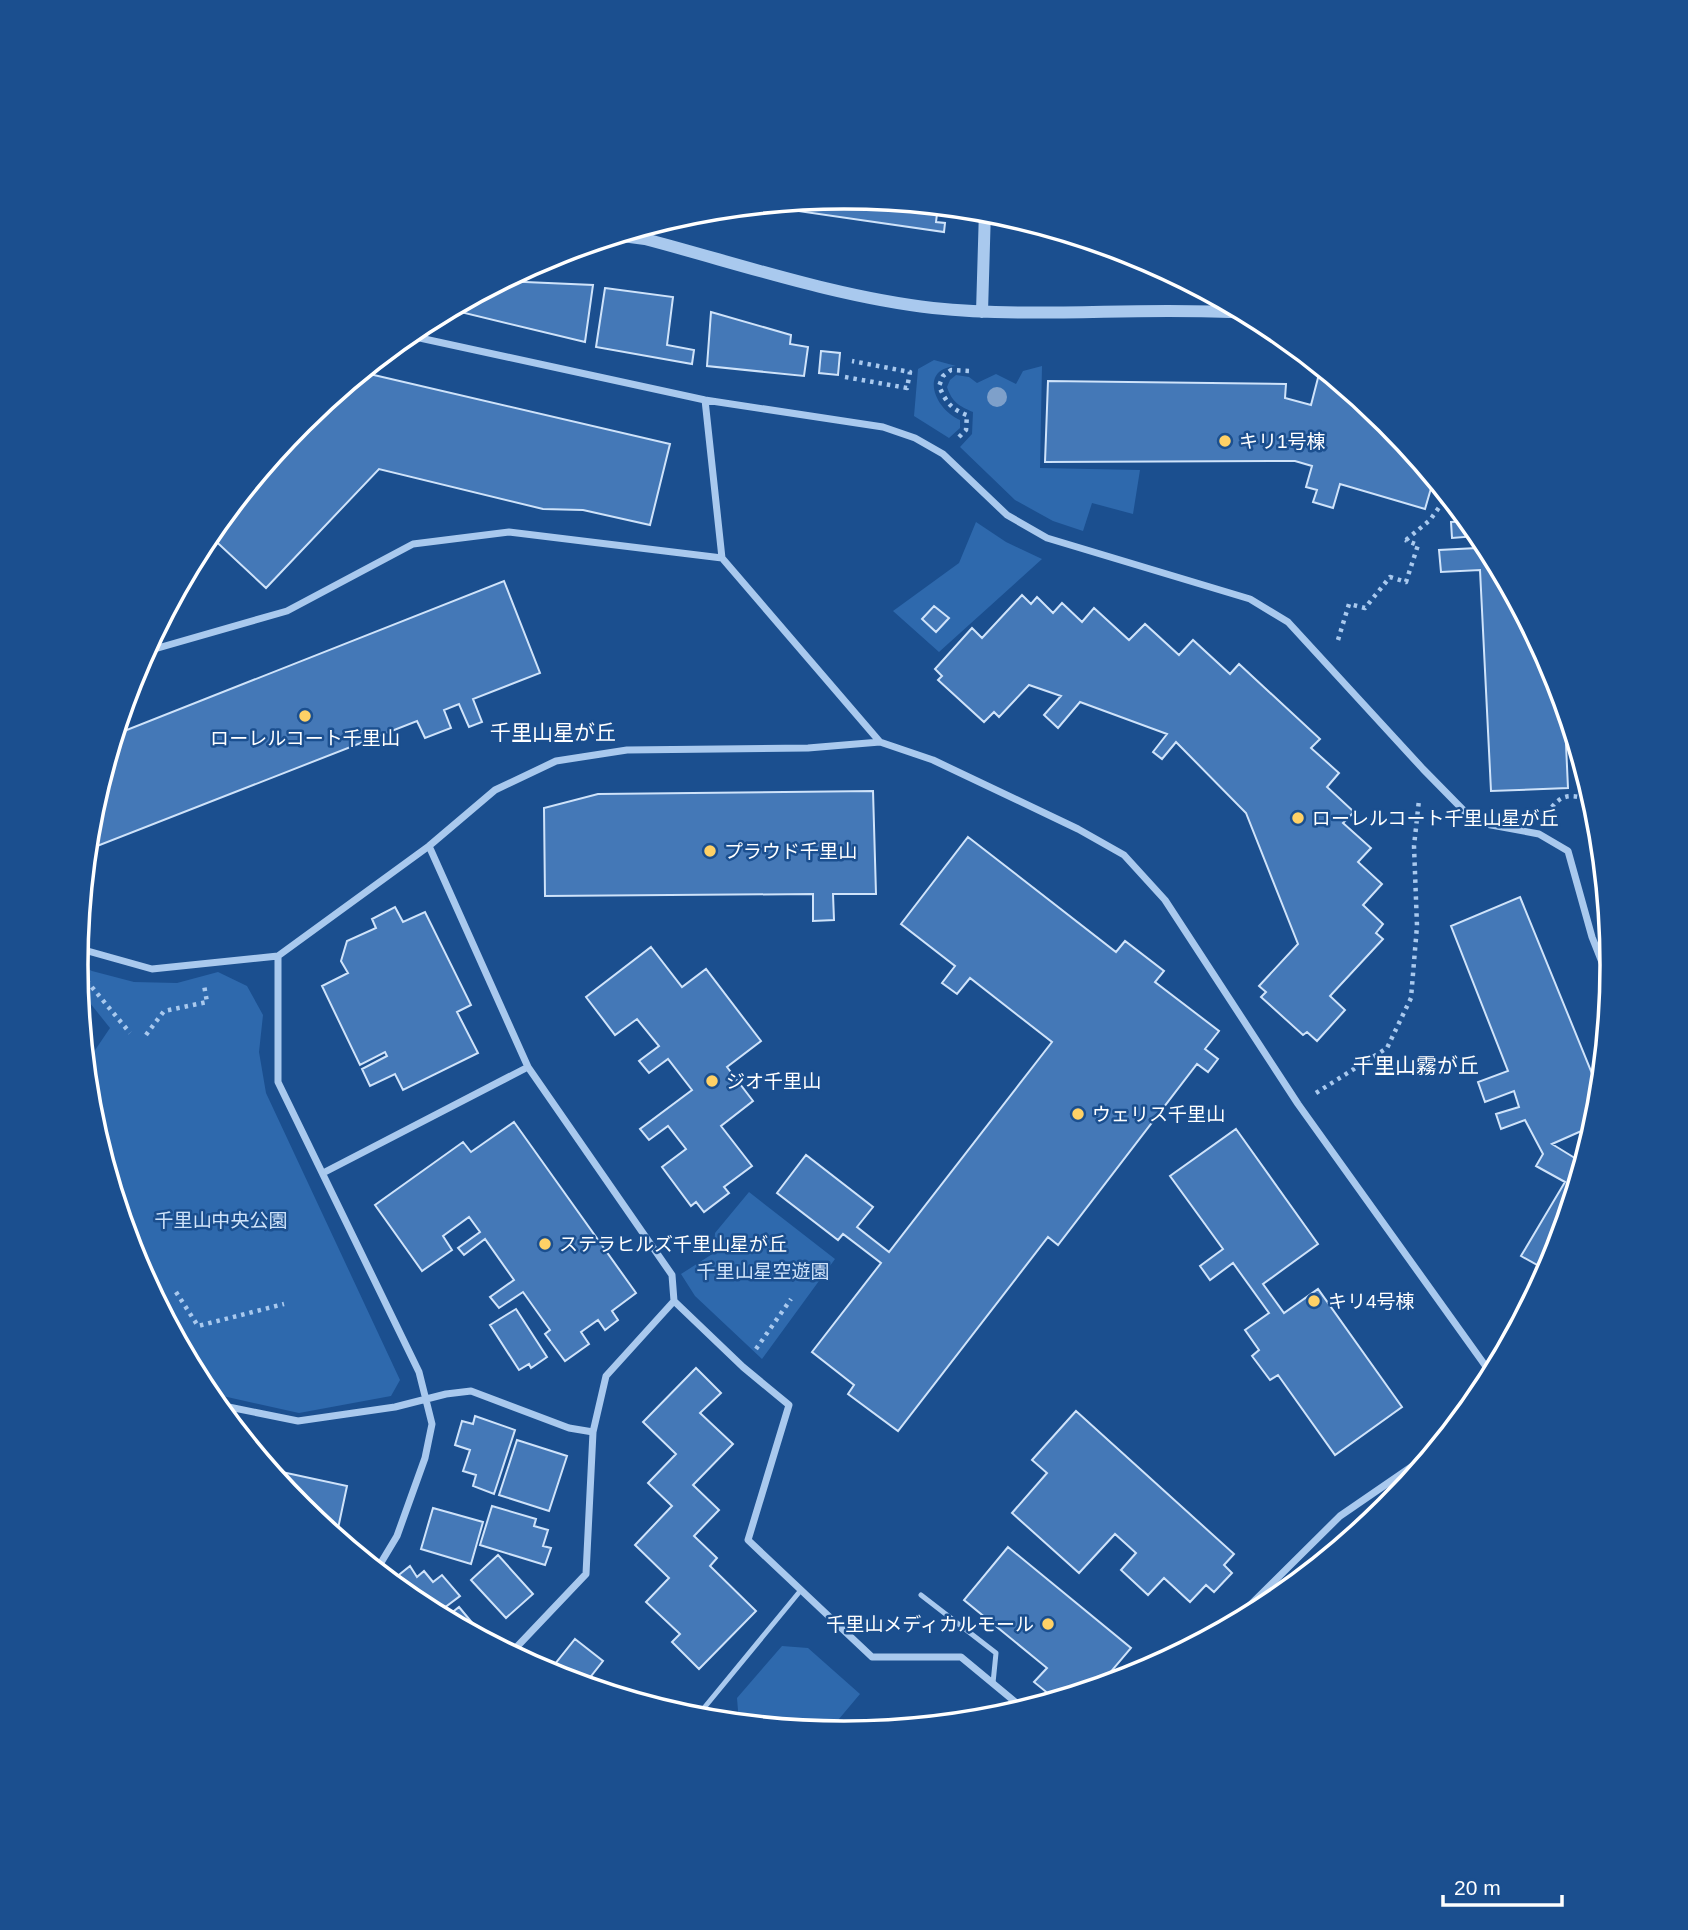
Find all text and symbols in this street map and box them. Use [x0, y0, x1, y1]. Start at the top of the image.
place label: キリ1号棟 [1239, 431, 1326, 452]
marker: キリ1号棟 [1217, 433, 1233, 449]
marker: ローレルコート千里山 [297, 708, 313, 724]
district label: 千里山星が丘 [490, 721, 616, 744]
place label: ローレルコート千里山 [210, 728, 400, 749]
place label: ローレルコート千里山星が丘 [1312, 808, 1559, 829]
marker: ローレルコート千里山星が丘 [1290, 810, 1306, 826]
place label: プラウド千里山 [724, 841, 857, 862]
marker: プラウド千里山 [702, 843, 718, 859]
district label: 千里山霧が丘 [1353, 1054, 1479, 1077]
place label: ジオ千里山 [726, 1071, 821, 1092]
marker: ジオ千里山 [704, 1073, 720, 1089]
place label: ウェリス千里山 [1092, 1104, 1225, 1125]
marker: ウェリス千里山 [1070, 1106, 1086, 1122]
park label: 千里山中央公園 [154, 1210, 288, 1231]
place label: ステラヒルズ千里山星が丘 [559, 1234, 787, 1255]
marker: ステラヒルズ千里山星が丘 [537, 1236, 553, 1252]
park label: 千里山星空遊園 [696, 1261, 830, 1282]
place label: キリ4号棟 [1328, 1291, 1415, 1312]
marker: キリ4号棟 [1306, 1293, 1322, 1309]
place label: 千里山メディカルモール [826, 1614, 1034, 1635]
marker: 千里山メディカルモール [1040, 1616, 1056, 1632]
scale bar [1443, 1864, 1562, 1908]
text: 20 m [1454, 1876, 1501, 1899]

